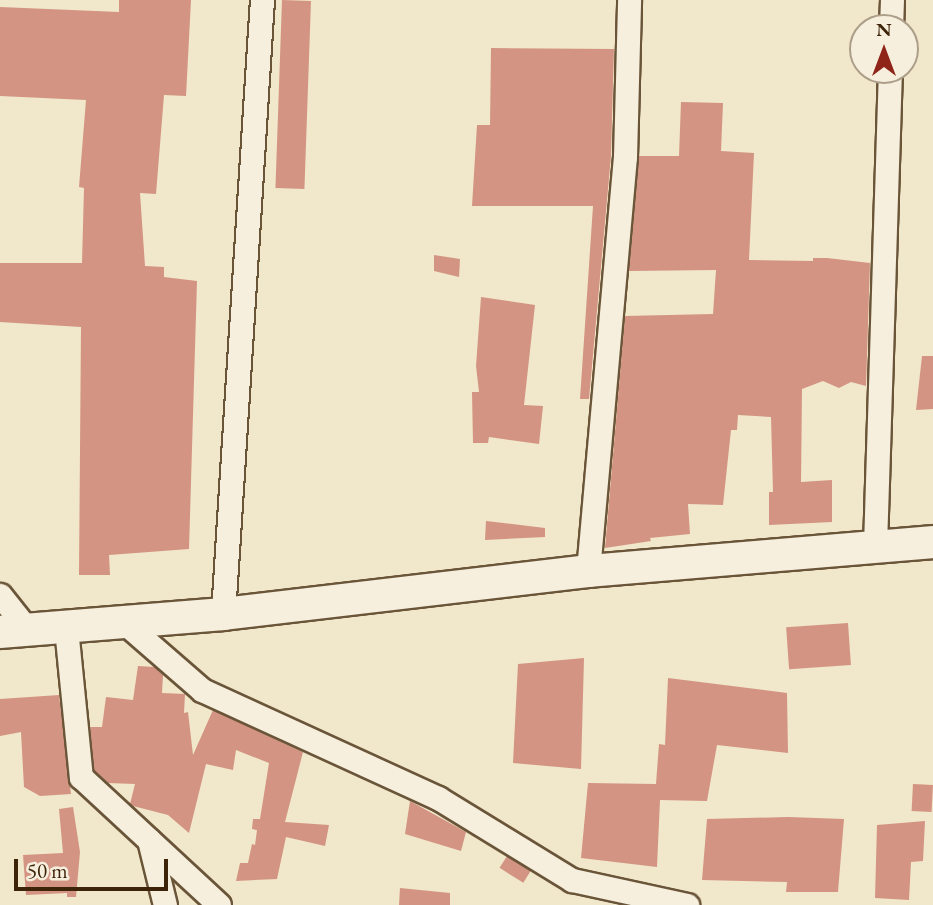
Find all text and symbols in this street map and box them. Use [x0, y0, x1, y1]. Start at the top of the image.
north arrow [849, 14, 919, 84]
text: N [876, 17, 892, 42]
scale bar [18, 846, 172, 890]
text: 50 m [27, 857, 68, 884]

